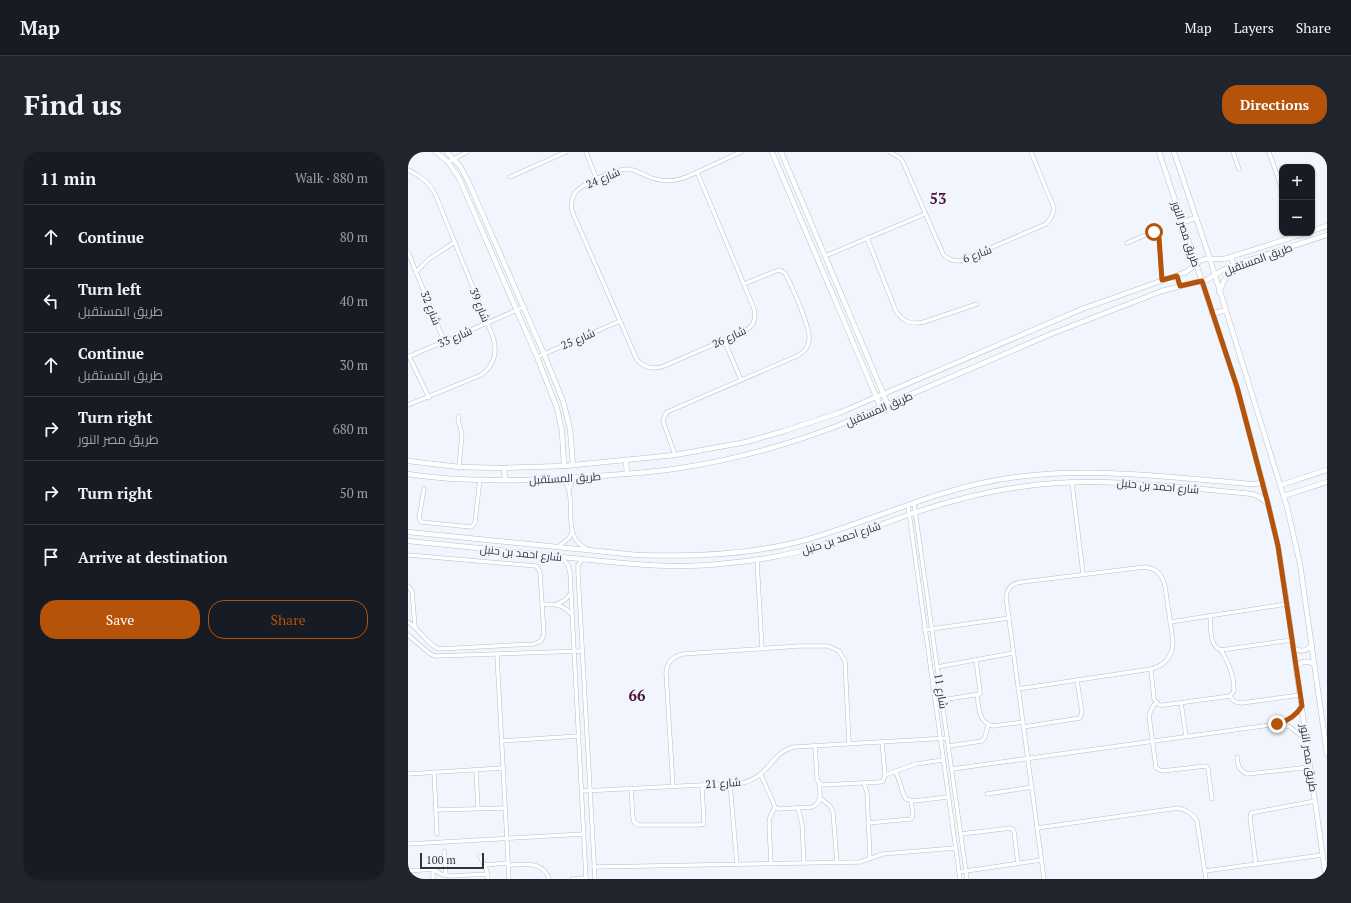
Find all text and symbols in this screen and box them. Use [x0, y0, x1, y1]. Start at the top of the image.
text: Map [20, 15, 60, 40]
text: Map [1185, 18, 1212, 37]
text: Layers [1234, 18, 1274, 37]
text: Share [1296, 18, 1331, 37]
button: Directions [1222, 85, 1327, 124]
text: Find us [24, 86, 122, 123]
map controls [1279, 164, 1315, 236]
button: + [1279, 164, 1315, 200]
street label: شارع 24 [584, 165, 623, 192]
text: 11 min [40, 167, 96, 190]
text: Walk · 880 m [295, 169, 368, 187]
district label: 53 [930, 188, 946, 208]
street label: طريق مصر النور [1168, 198, 1203, 269]
button: − [1279, 200, 1315, 236]
route start [1145, 223, 1163, 241]
icon: ahead [40, 226, 62, 248]
text: Continue [78, 227, 144, 247]
text: 80 m [340, 228, 368, 246]
street label: طريق المستقبل [1222, 240, 1294, 278]
street label: شارع 6 [961, 242, 994, 267]
text: Turn left [78, 279, 142, 299]
street label: شارع 39 [466, 286, 493, 325]
street label: شارع 32 [417, 289, 444, 328]
icon: left [40, 290, 62, 312]
text: 40 m [340, 292, 368, 310]
text: طريق المستقبل [78, 302, 163, 320]
street label: شارع 26 [710, 323, 749, 352]
street label: شارع 33 [436, 324, 475, 351]
street label: شارع 25 [559, 326, 598, 353]
text: Continue [78, 343, 144, 363]
icon: ahead [40, 354, 62, 376]
text: 30 m [340, 356, 368, 374]
text: طريق المستقبل [78, 366, 163, 384]
street label: طريق المستقبل [843, 389, 915, 429]
text: Turn right [78, 407, 153, 427]
icon: right [40, 418, 62, 440]
text: 680 m [333, 420, 368, 438]
text: طريق مصر النور [78, 430, 159, 448]
street label: طريق المستقبل [529, 469, 601, 487]
street label: شارع احمد بن حنبل [1116, 475, 1200, 498]
icon: right [40, 482, 62, 504]
text: Turn right [78, 483, 153, 503]
text: 50 m [340, 484, 368, 502]
street label: شارع احمد بن حنبل [800, 519, 883, 558]
street label: شارع احمد بن حنبل [479, 542, 563, 565]
icon: arrive [40, 546, 62, 568]
text: Arrive at destination [78, 547, 228, 567]
button: Save [40, 600, 200, 639]
button: Share [208, 600, 368, 639]
street label: شارع 11 [930, 672, 951, 710]
district label: 66 [629, 685, 646, 705]
route end [1268, 715, 1286, 733]
street label: طريق مصر النور [1297, 722, 1321, 793]
street label: شارع 21 [705, 775, 741, 792]
scale bar [420, 851, 484, 870]
text: 100 m [426, 853, 456, 867]

